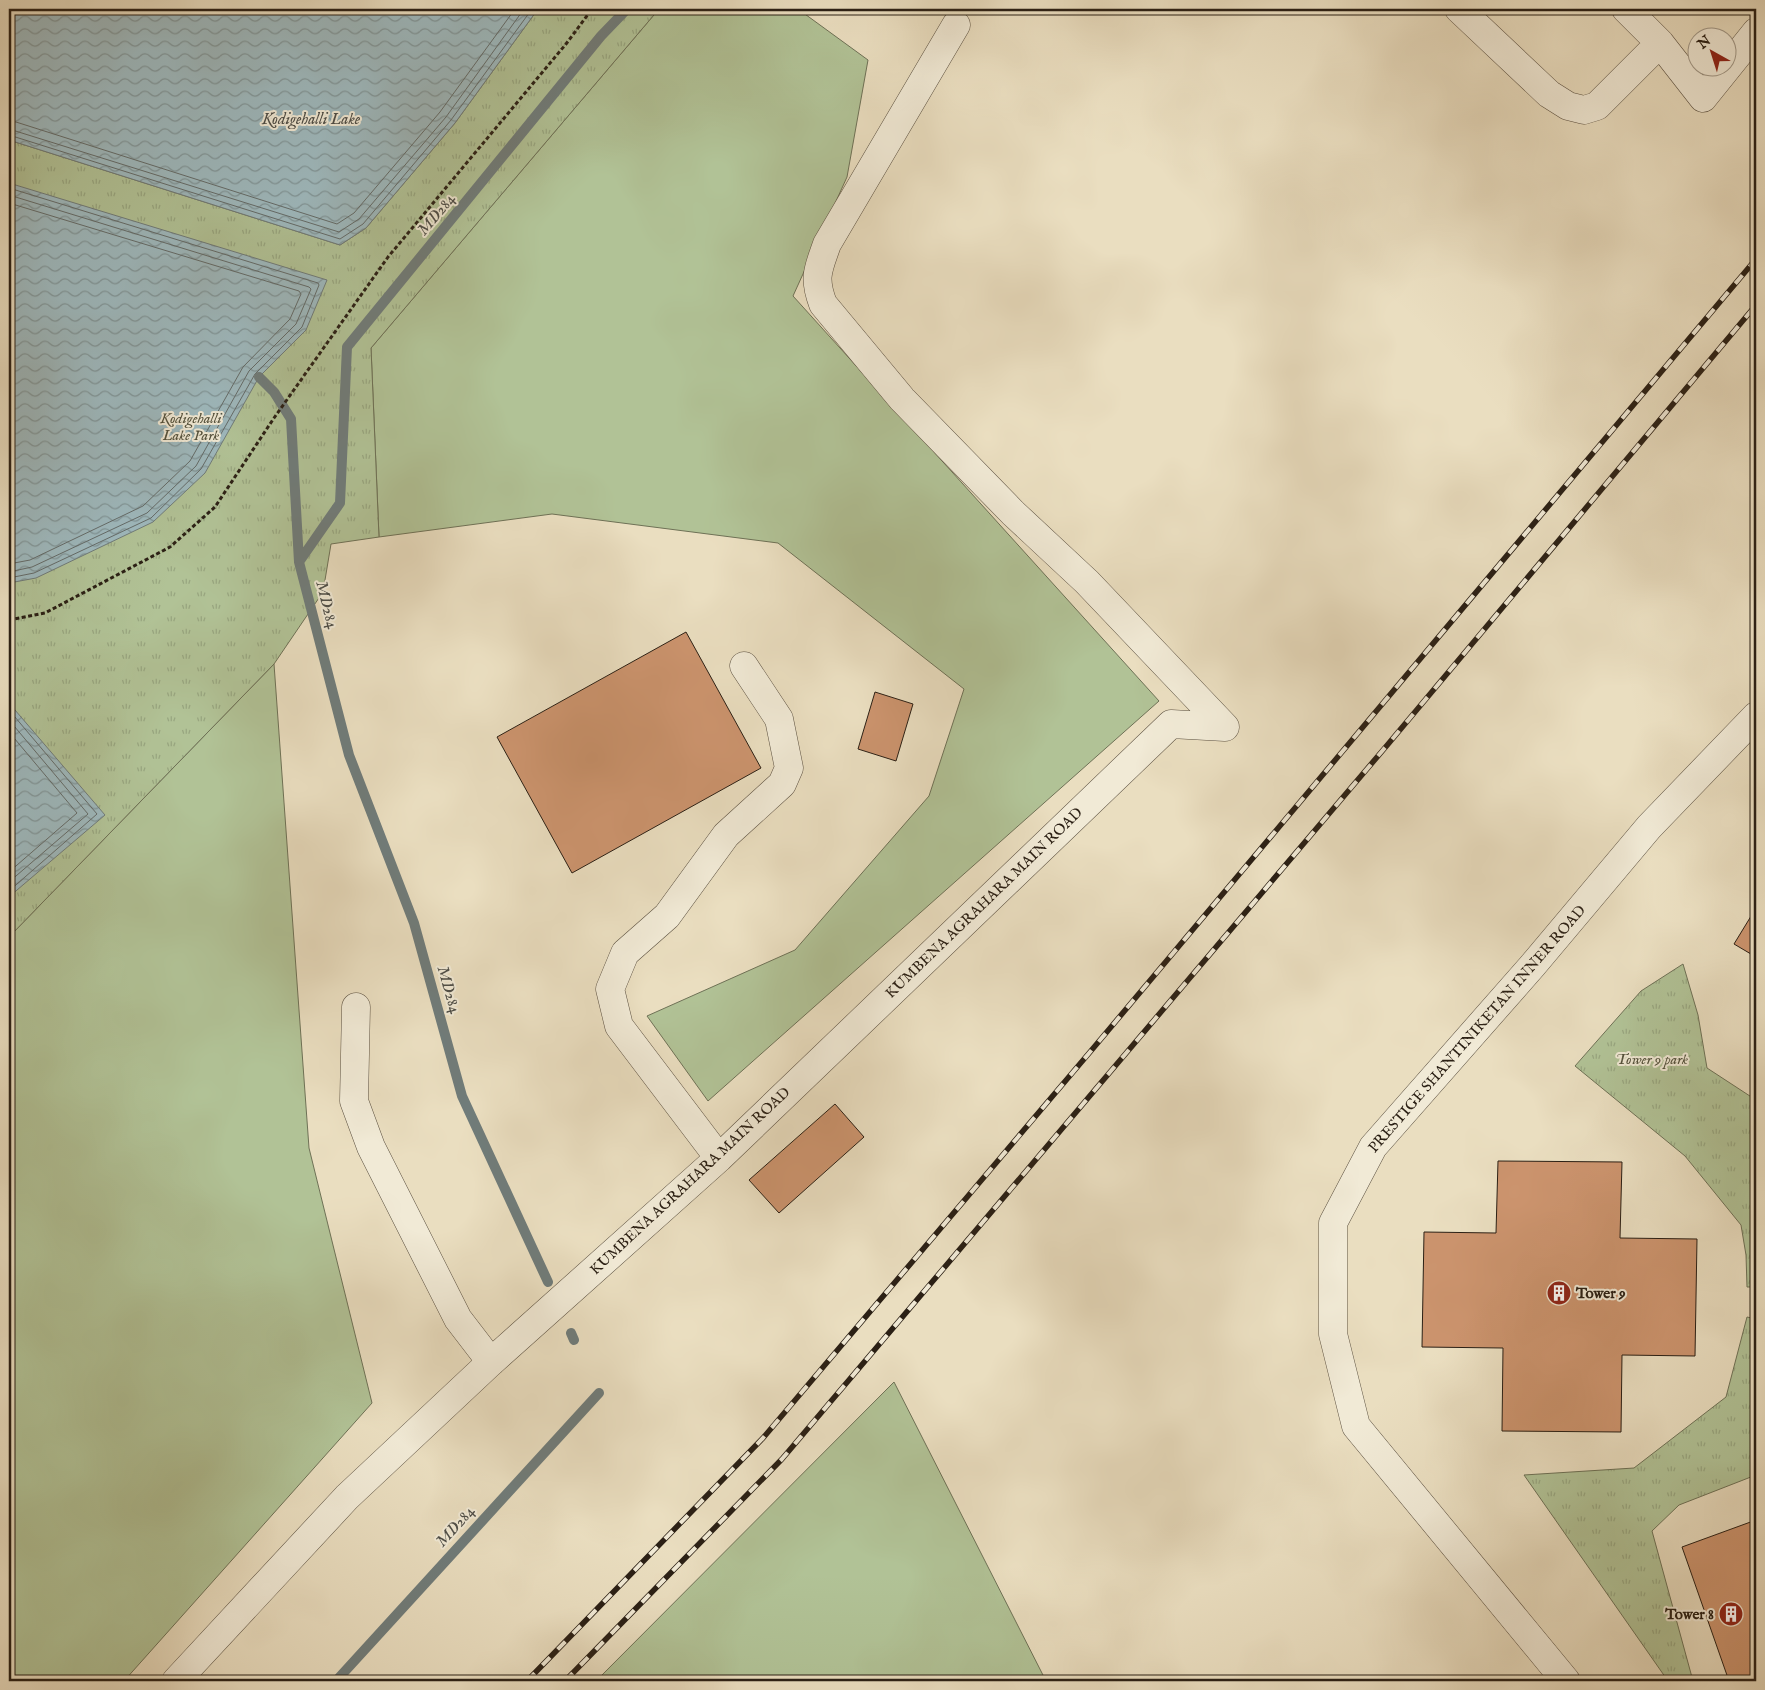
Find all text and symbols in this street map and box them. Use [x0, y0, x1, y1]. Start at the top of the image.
north arrow [1688, 28, 1738, 78]
text: N [1693, 32, 1715, 54]
water label: Kodigehalli Lake [261, 110, 361, 130]
water label: MD284 [414, 190, 461, 240]
park label: Kodigehalli Lake Park [159, 409, 223, 445]
water label: MD284 [310, 579, 342, 631]
street label: KUMBENA AGRAHARA MAIN ROAD [881, 803, 1087, 1003]
street label: PRESTIGE SHANTINIKETAN INNER ROAD [1364, 901, 1590, 1157]
water label: MD284 [432, 964, 464, 1017]
park label: Tower 9 park [1616, 1050, 1688, 1069]
street label: KUMBENA AGRAHARA MAIN ROAD [586, 1083, 794, 1279]
building icon: Tower 9 [1546, 1280, 1572, 1306]
place label: Tower 9 [1575, 1284, 1626, 1303]
water label: MD284 [432, 1502, 480, 1552]
building icon: Tower 8 [1718, 1601, 1744, 1627]
place label: Tower 8 [1664, 1605, 1714, 1624]

